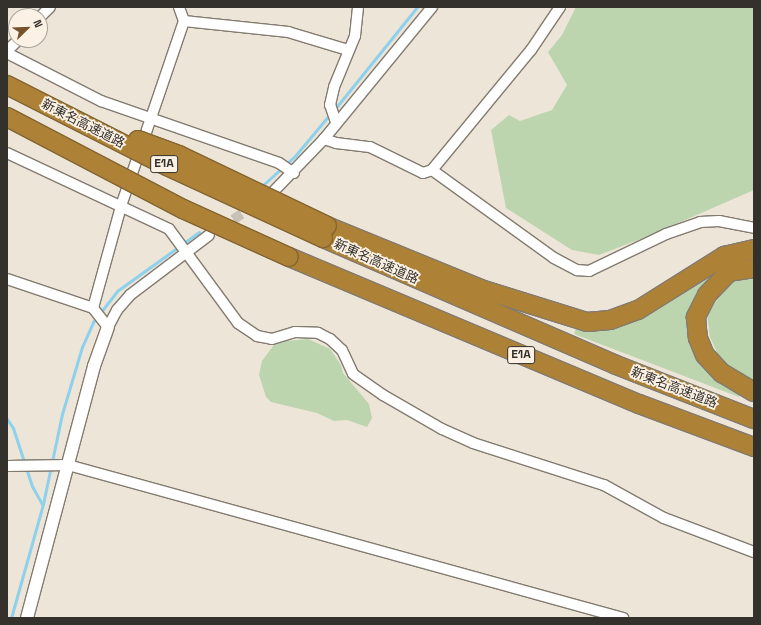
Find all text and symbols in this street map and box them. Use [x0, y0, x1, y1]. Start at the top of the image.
north arrow [8, 8, 48, 48]
text: N [30, 18, 46, 30]
street label: 新東名高速道路 [39, 96, 127, 152]
road number: E1A [150, 154, 178, 174]
street label: 新東名高速道路 [331, 236, 421, 288]
road number: E1A [507, 345, 535, 365]
street label: 新東名高速道路 [629, 364, 719, 412]

